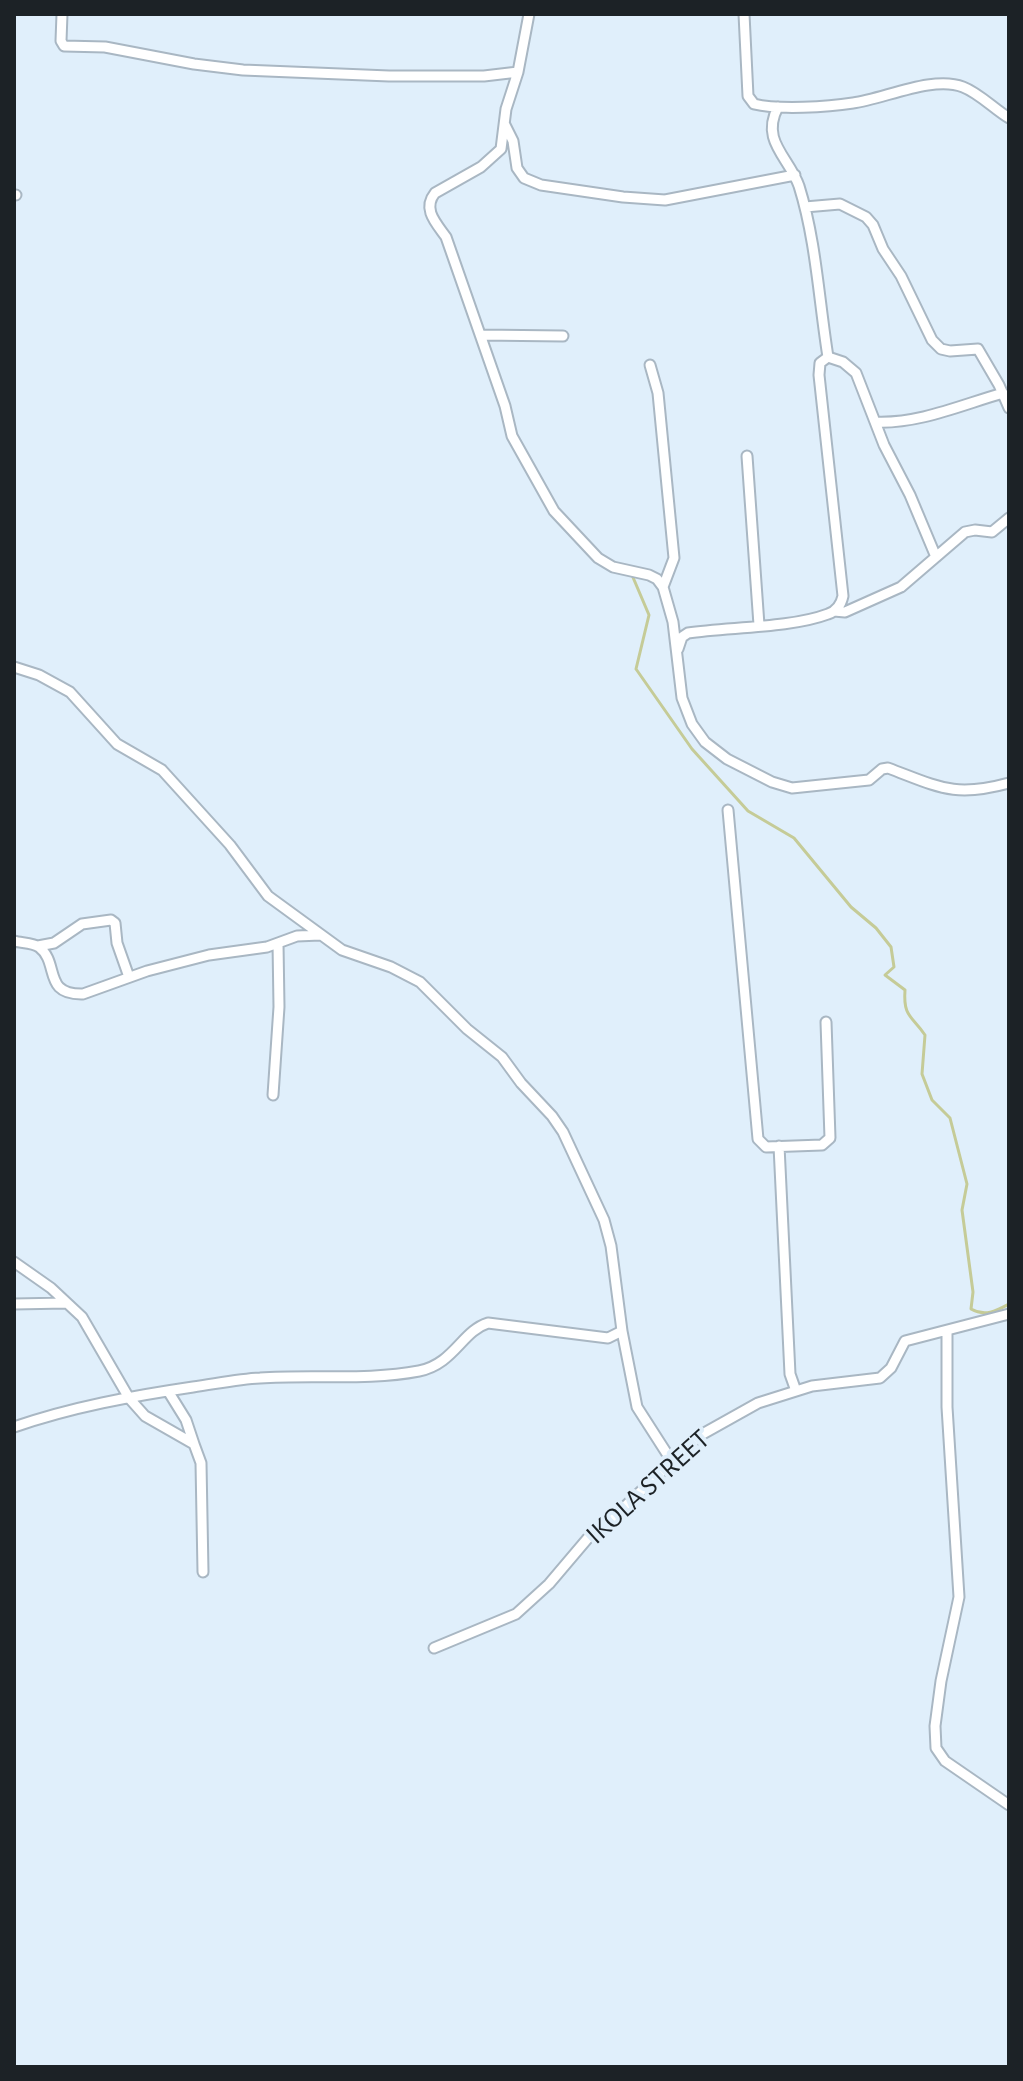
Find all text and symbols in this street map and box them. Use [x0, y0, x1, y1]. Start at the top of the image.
street label: IKOLA STREET [579, 1423, 717, 1551]

